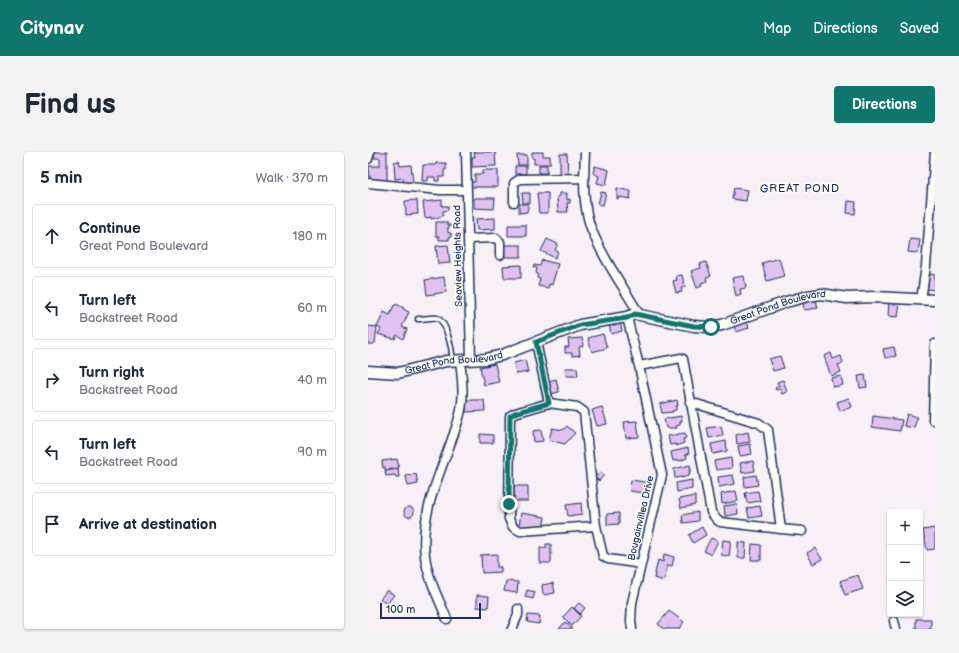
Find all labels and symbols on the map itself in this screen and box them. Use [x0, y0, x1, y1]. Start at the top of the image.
district label: GREAT POND [760, 182, 840, 195]
street label: Seaview Heights Road [451, 205, 465, 307]
street label: Great Pond Boulevard [728, 288, 827, 328]
route start [702, 318, 720, 336]
street label: Great Pond Boulevard [403, 349, 504, 377]
street label: Bougainvillea Drive [625, 474, 657, 562]
route end [500, 495, 518, 513]
scale bar [380, 601, 481, 620]

